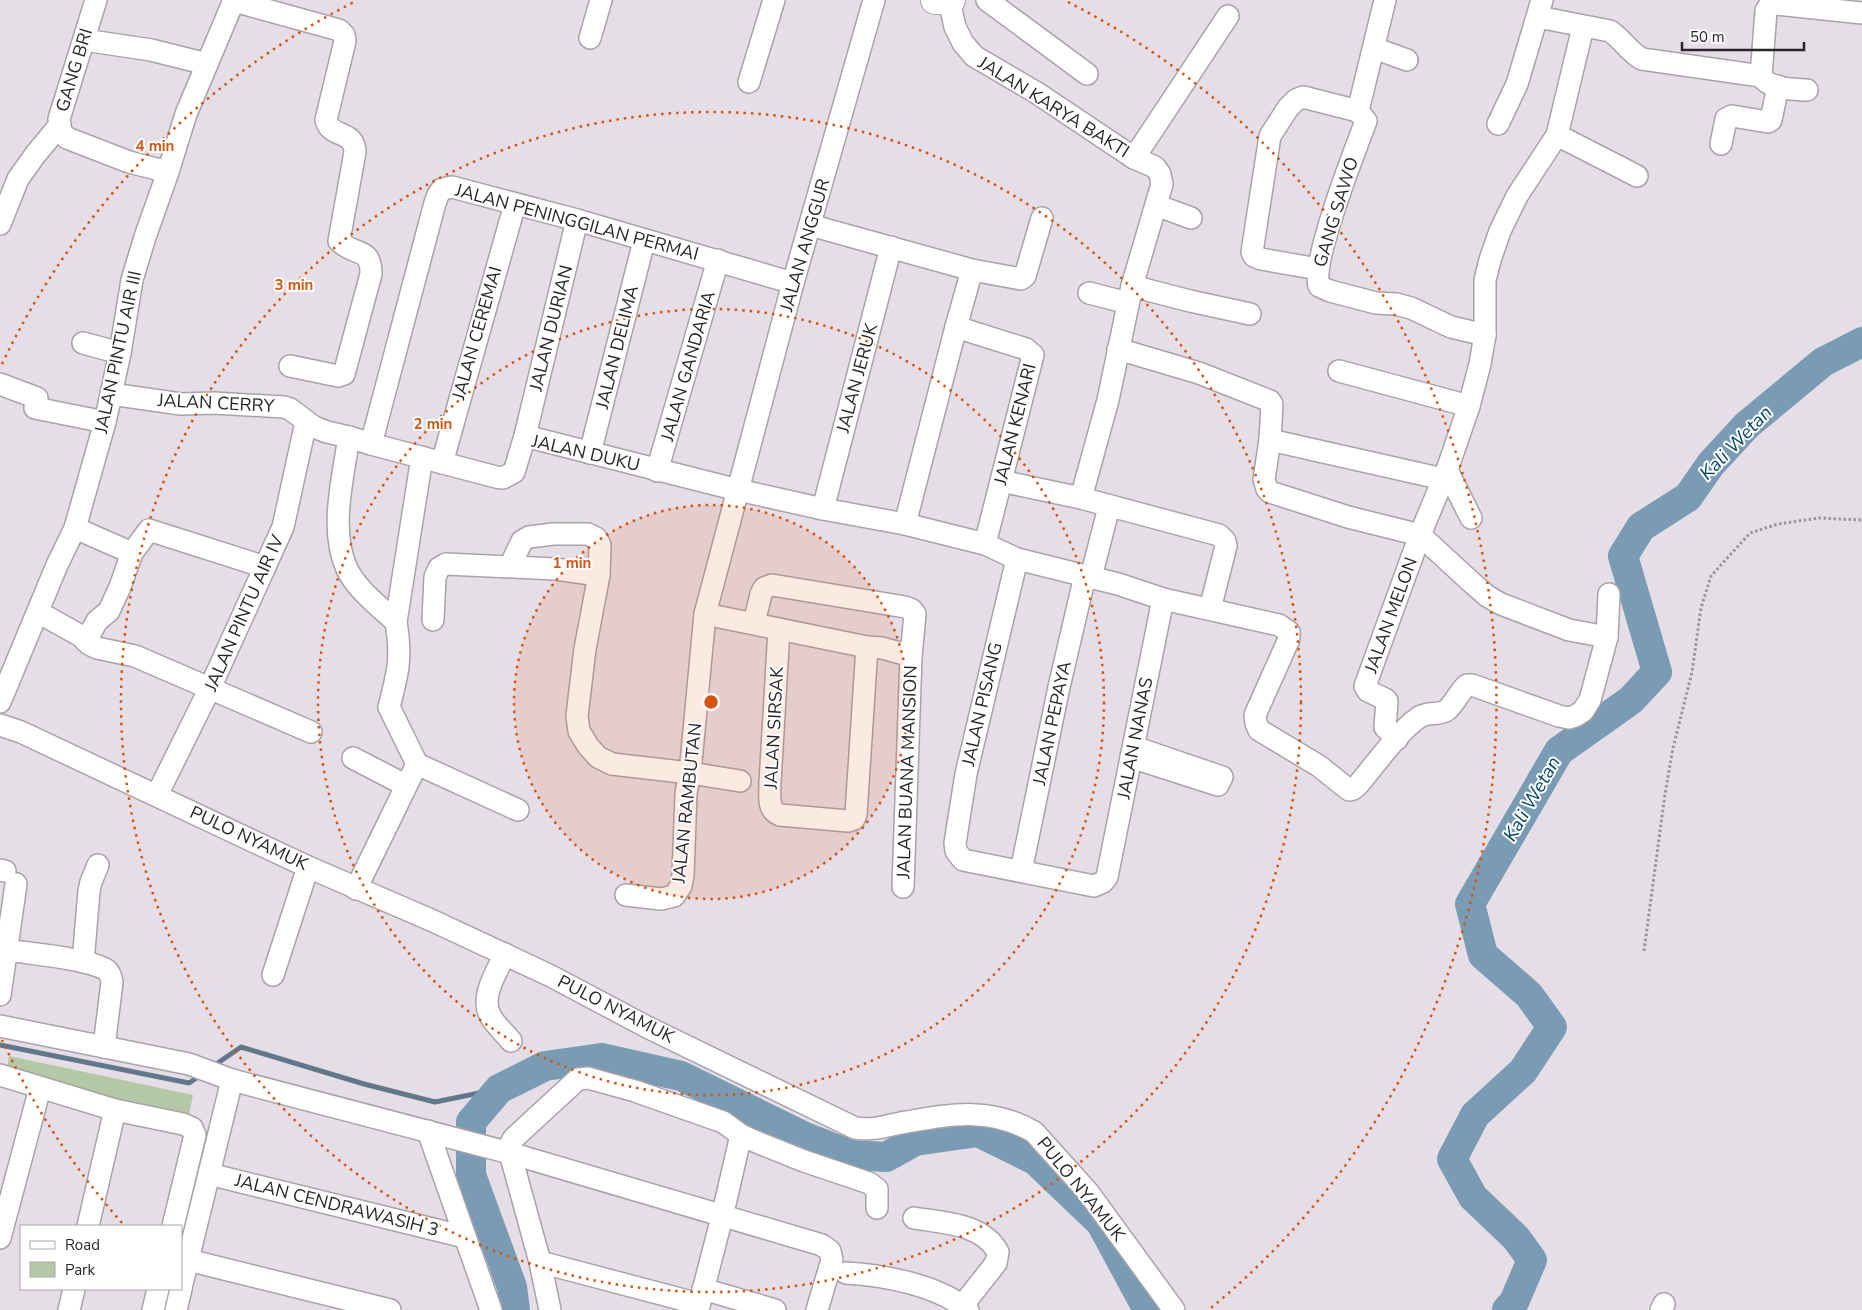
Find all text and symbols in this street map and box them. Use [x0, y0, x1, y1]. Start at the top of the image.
scale bar [1682, 20, 1804, 52]
street label: GANG BRI [50, 25, 98, 115]
text: 50 m [1690, 27, 1725, 47]
street label: JALAN KARYA BAKTI [973, 50, 1134, 163]
text: 4 min [136, 136, 174, 156]
street label: GANG SAWO [1308, 154, 1364, 270]
street label: JALAN ANGGUR [774, 176, 835, 315]
street label: JALAN PENINGGILAN PERMAI [452, 178, 701, 266]
street label: JALAN DURIAN [524, 263, 578, 394]
street label: JALAN CEREMAI [446, 264, 508, 403]
street label: JALAN PINTU AIR III [89, 269, 147, 436]
text: 3 min [275, 275, 313, 295]
street label: JALAN DELIMA [590, 283, 644, 412]
street label: JALAN GANDARIA [655, 288, 721, 445]
street label: JALAN JERUK [831, 320, 883, 436]
street label: JALAN KENARI [988, 361, 1042, 488]
street label: JALAN CERRY [156, 388, 275, 418]
water label: Kali Wetan [1694, 400, 1778, 486]
text: 2 min [414, 414, 452, 434]
street label: JALAN DUKU [529, 429, 642, 477]
street label: JALAN PINTU AIR IV [198, 531, 290, 696]
text: 1 min [553, 553, 591, 573]
street label: JALAN MELON [1359, 554, 1423, 677]
street label: JALAN PISANG [956, 640, 1008, 769]
street label: JALAN PEPAYA [1027, 659, 1077, 788]
street label: JALAN SIRSAK [759, 665, 789, 791]
street label: JALAN BUANA MANSION [891, 665, 923, 880]
street label: JALAN NANAS [1111, 675, 1159, 802]
centre of rings [702, 693, 720, 711]
street label: JALAN RAMBUTAN [667, 722, 707, 885]
water label: Kali Wetan [1497, 752, 1567, 846]
street label: PULO NYAMUK [186, 800, 313, 876]
street label: PULO NYAMUK [554, 969, 679, 1049]
street label: PULO NYAMUK [1031, 1132, 1131, 1247]
street label: JALAN CENDRAWASIH 3 [232, 1168, 441, 1242]
legend [20, 1225, 182, 1290]
text: Road [65, 1235, 100, 1255]
text: Park [65, 1260, 95, 1280]

